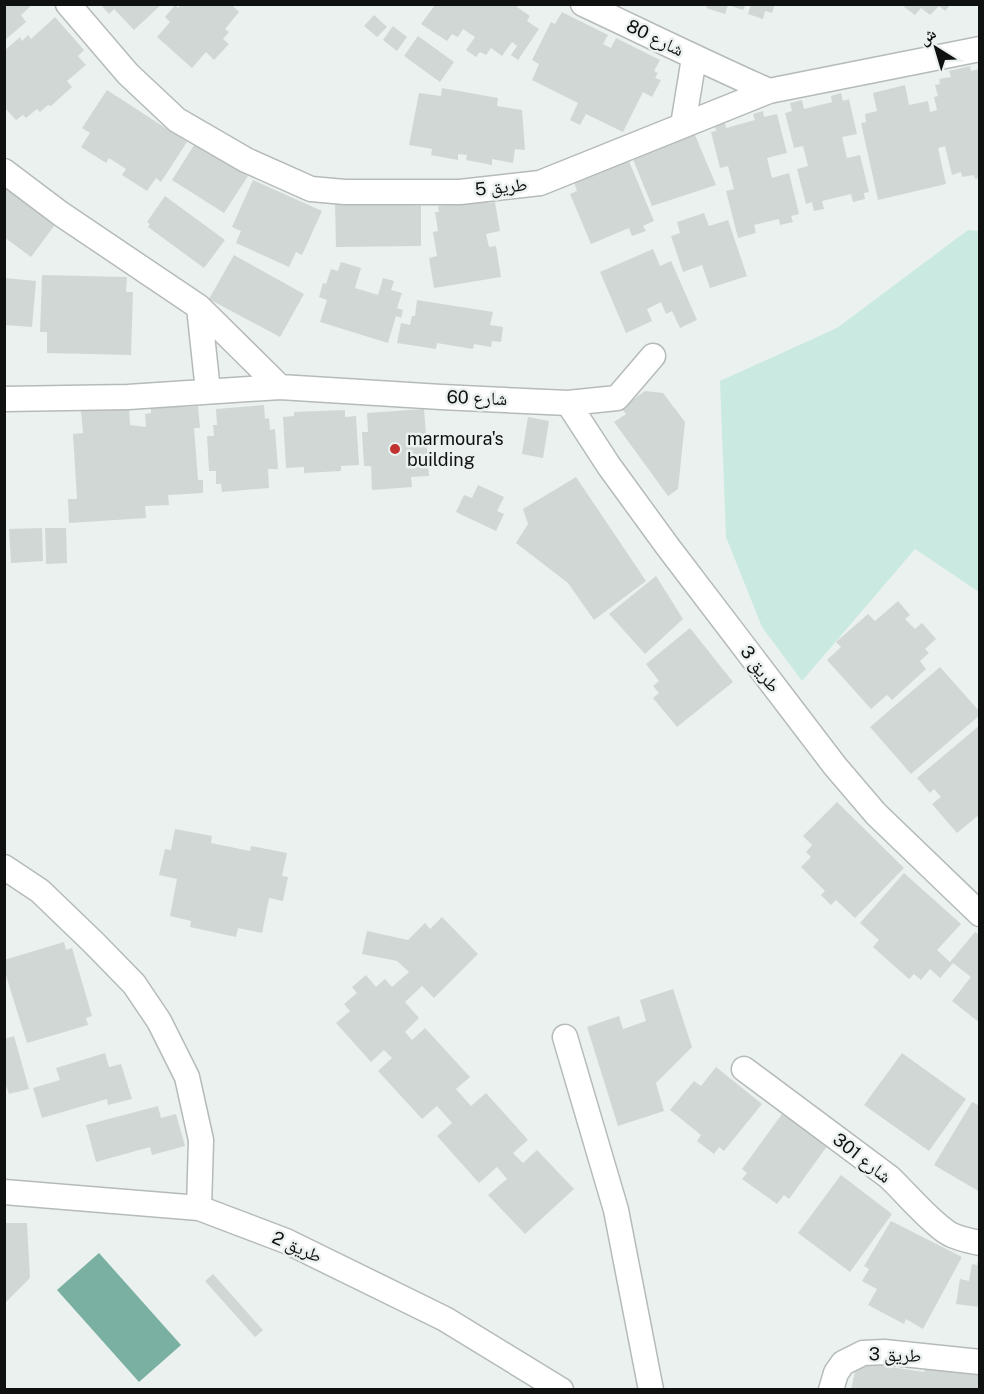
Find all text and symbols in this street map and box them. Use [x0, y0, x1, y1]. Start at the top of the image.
street label: شارع 80 [623, 15, 687, 61]
north arrow [906, 18, 966, 78]
text: ش [915, 24, 940, 49]
street label: طريق 5 [474, 173, 528, 201]
street label: شارع 60 [446, 386, 508, 410]
place label: marmoura's building [407, 428, 504, 470]
marker: marmoura's building [388, 442, 402, 456]
street label: طريق 3 [735, 641, 785, 697]
street label: شارع 301 [828, 1128, 896, 1188]
street label: طريق 2 [269, 1226, 325, 1268]
street label: طريق 3 [868, 1343, 922, 1367]

